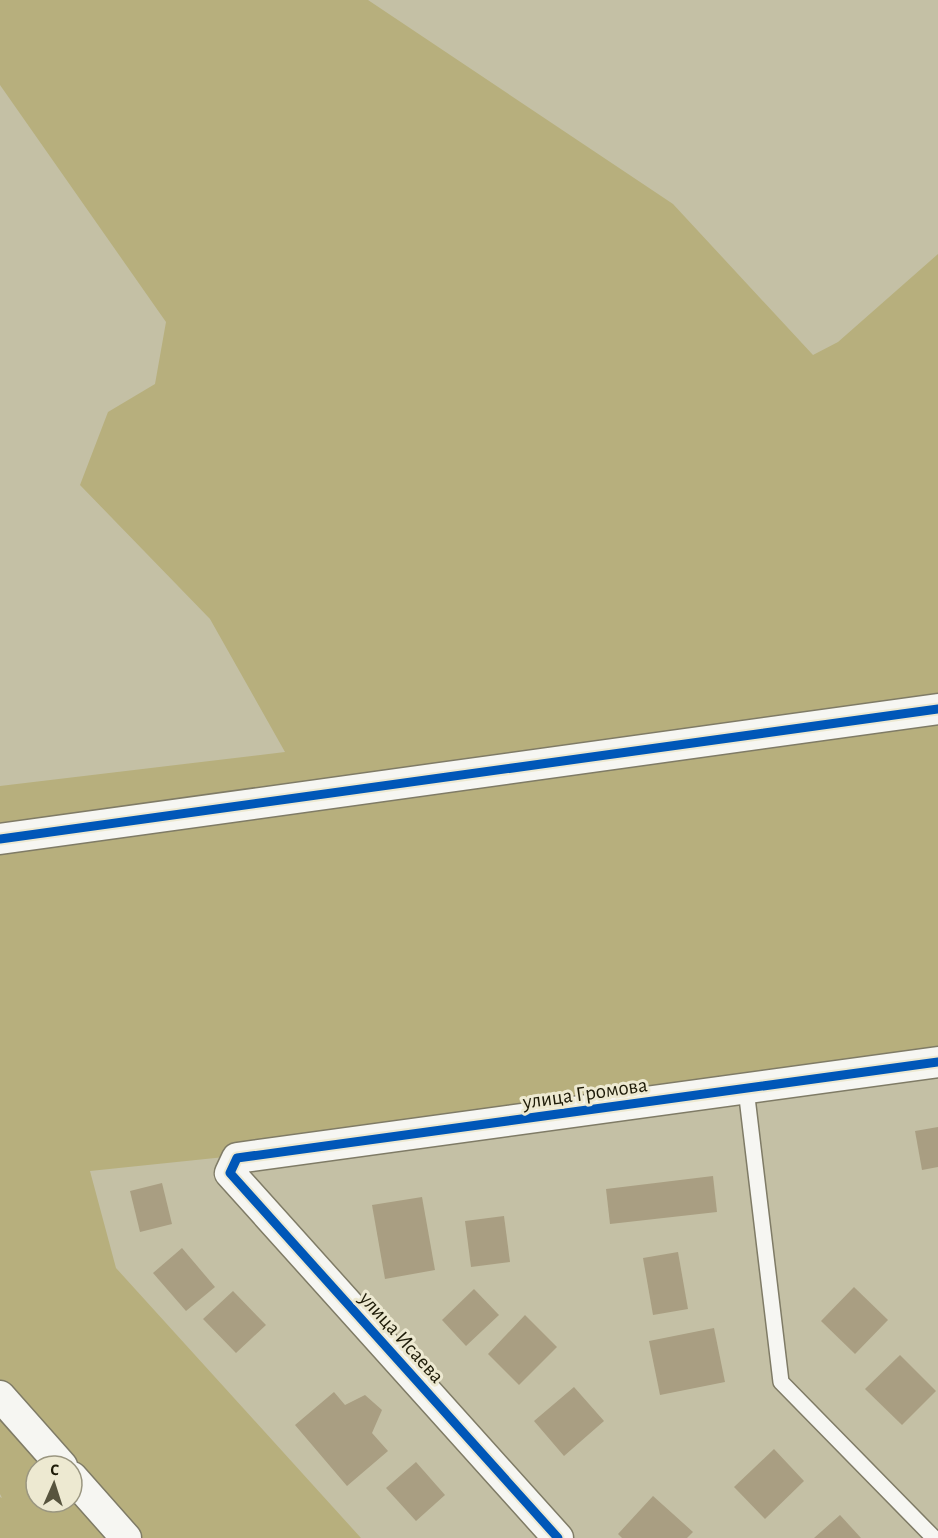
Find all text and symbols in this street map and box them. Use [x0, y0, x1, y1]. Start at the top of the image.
street label: улица Громова [520, 1074, 649, 1113]
street label: улица Исаева [355, 1287, 448, 1387]
north arrow [24, 1454, 84, 1514]
text: С [50, 1462, 60, 1478]

